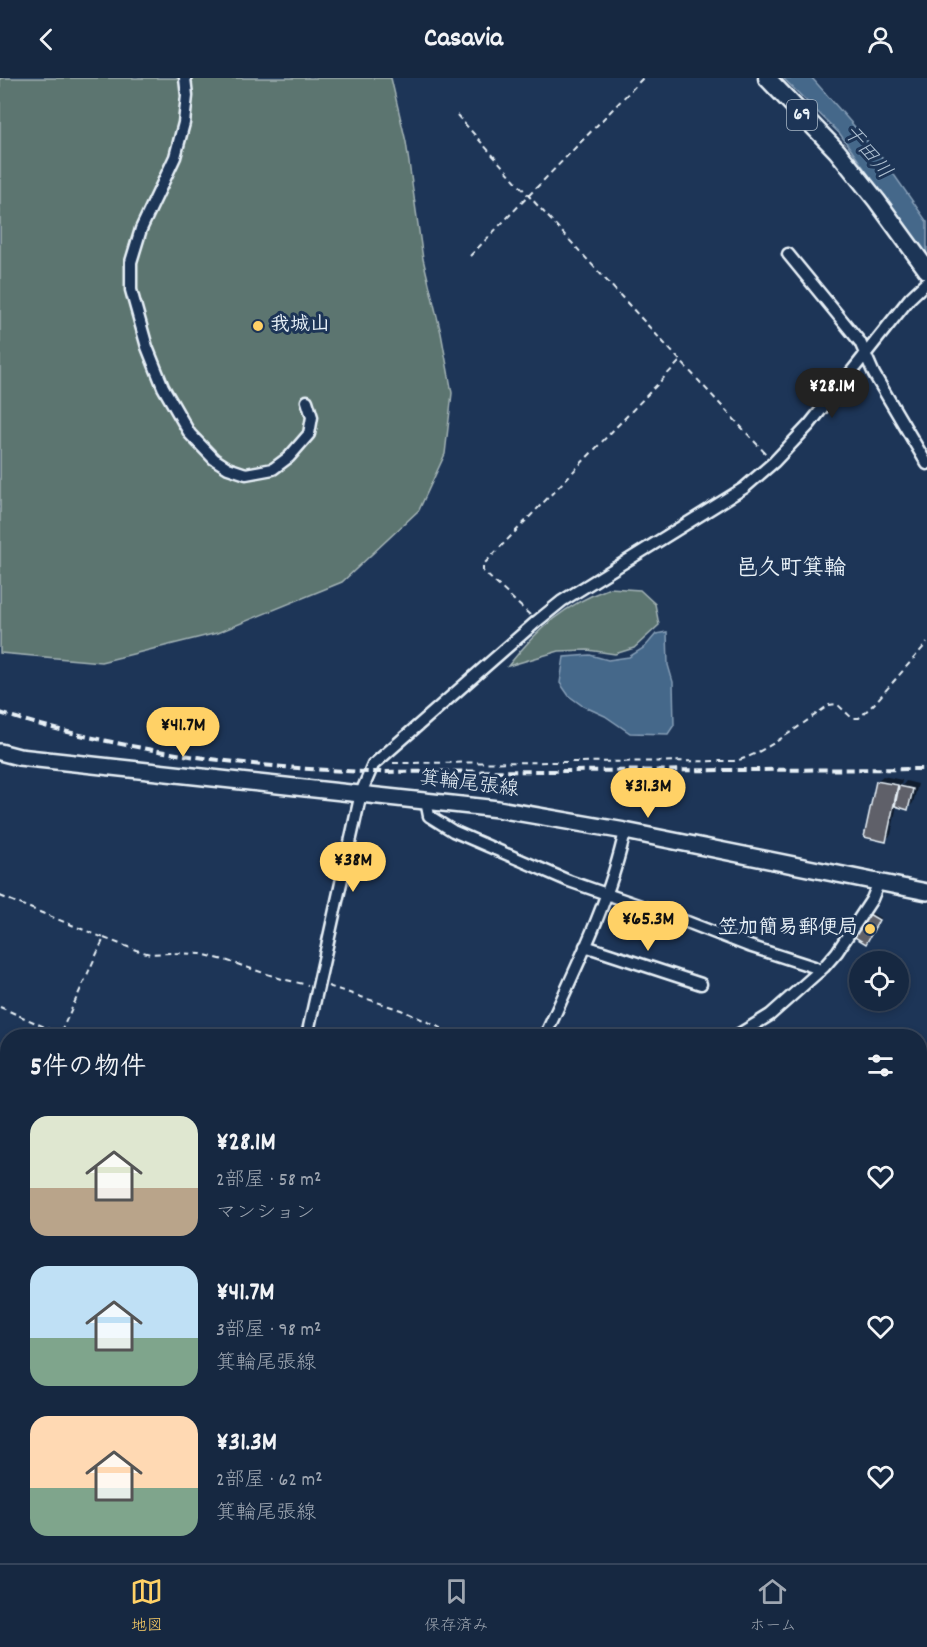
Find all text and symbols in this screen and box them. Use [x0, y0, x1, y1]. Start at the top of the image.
text: Casavia [424, 20, 503, 59]
icon: back [30, 23, 63, 56]
icon: person [864, 23, 897, 56]
road number: 69 [787, 100, 817, 130]
water label: 干田川 [834, 119, 898, 187]
place label: 我城山 [270, 312, 330, 340]
marker: 我城山 [251, 319, 265, 333]
pin: ¥28.1M [783, 368, 881, 419]
text: ¥28.1M [809, 373, 855, 401]
district label: 邑久町箕輪 [736, 554, 846, 585]
pin: ¥41.7M [134, 707, 232, 758]
text: ¥41.7M [160, 712, 206, 740]
street label: 箕輪尾張線 [418, 765, 520, 805]
pin: ¥31.3M [599, 768, 697, 819]
text: ¥31.3M [625, 773, 671, 801]
pin: ¥38M [317, 842, 389, 893]
text: ¥38M [334, 847, 372, 875]
pin: ¥65.3M [599, 901, 697, 952]
text: ¥65.3M [622, 906, 674, 934]
place label: 笠加簡易郵便局 [718, 915, 858, 943]
marker: 笠加簡易郵便局 [863, 922, 877, 936]
map controls [849, 951, 909, 1011]
button: locate [849, 951, 909, 1011]
icon: filters [864, 1049, 897, 1082]
text: 5件の物件 [30, 1050, 146, 1087]
text: ¥28.1M [216, 1125, 276, 1162]
icon: home [78, 1140, 150, 1212]
icon: heart [864, 1160, 897, 1193]
text: 2部屋 · 58 m² [216, 1167, 321, 1195]
text: マンション [216, 1200, 315, 1228]
text: ¥41.7M [216, 1275, 275, 1312]
icon: home [78, 1290, 150, 1362]
icon: heart [864, 1310, 897, 1343]
text: 3部屋 · 98 m² [216, 1317, 321, 1345]
text: 箕輪尾張線 [216, 1350, 316, 1378]
text: ¥31.3M [216, 1425, 277, 1462]
icon: home [78, 1440, 150, 1512]
icon: heart [864, 1460, 897, 1493]
text: 2部屋 · 62 m² [216, 1467, 323, 1495]
text: 箕輪尾張線 [216, 1500, 316, 1528]
tab: 地図 [130, 1575, 163, 1638]
tab: 保存済み [424, 1575, 488, 1638]
tab: ホーム [749, 1575, 797, 1638]

